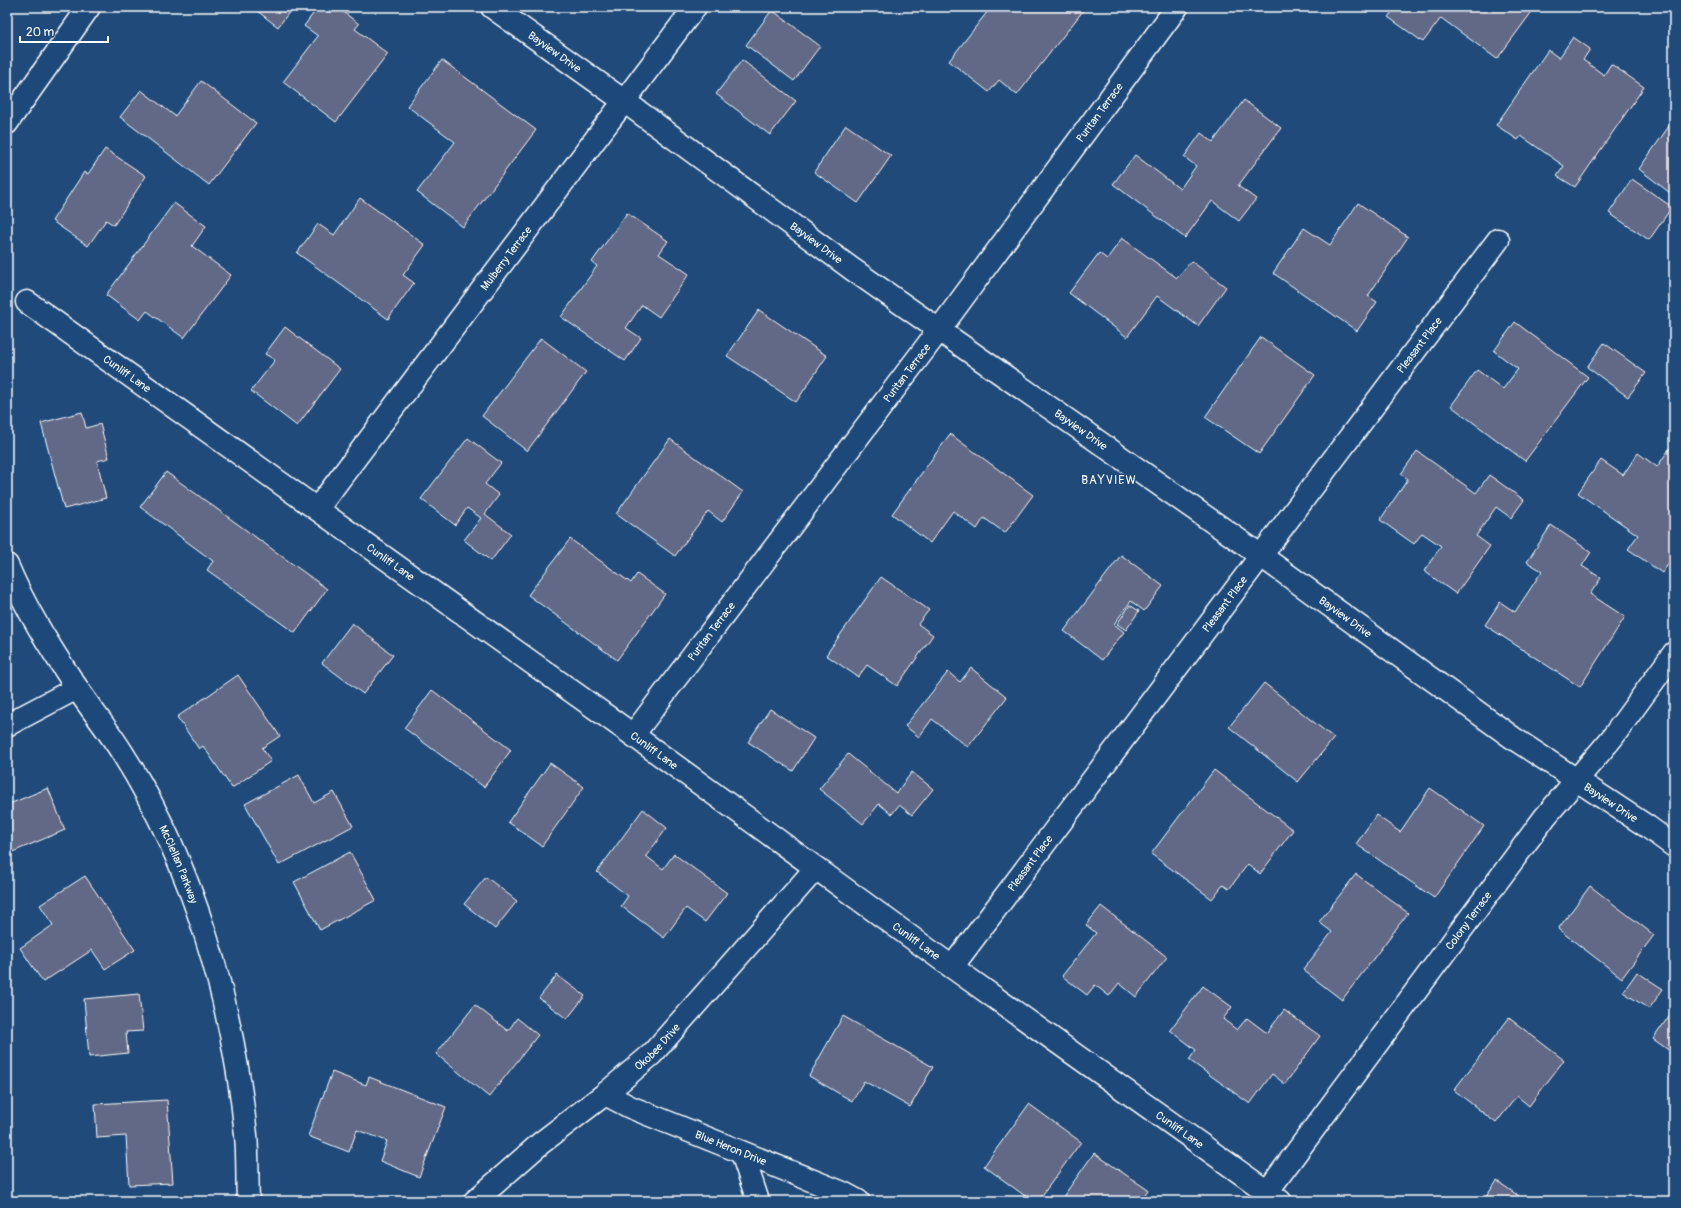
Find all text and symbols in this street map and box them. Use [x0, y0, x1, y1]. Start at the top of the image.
scale bar [20, 18, 108, 44]
text: 20 m [26, 25, 55, 40]
street label: Bayview Drive [525, 29, 584, 76]
street label: Puritan Terrace [1074, 80, 1126, 145]
street label: Bayview Drive [787, 220, 845, 267]
street label: Mulberry Terrace [478, 223, 535, 293]
street label: Pleasant Place [1394, 314, 1445, 376]
street label: Puritan Terrace [881, 341, 934, 405]
street label: Cunliff Lane [100, 353, 154, 396]
street label: Bayview Drive [1052, 407, 1110, 453]
district label: BAYVIEW [1081, 473, 1137, 488]
street label: Cunliff Lane [364, 541, 417, 584]
street label: Pleasant Place [1200, 573, 1251, 635]
street label: Bayview Drive [1316, 594, 1374, 641]
street label: Puritan Terrace [685, 599, 738, 664]
street label: Cunliff Lane [628, 729, 681, 773]
street label: Bayview Drive [1581, 781, 1640, 826]
street label: McClellan Parkway [156, 823, 200, 906]
street label: Pleasant Place [1005, 832, 1056, 894]
street label: Colony Terrace [1443, 889, 1495, 952]
street label: Cunliff Lane [890, 920, 943, 963]
street label: Okobee Drive [632, 1021, 683, 1073]
street label: Cunliff Lane [1153, 1108, 1206, 1152]
street label: Blue Heron Drive [693, 1128, 769, 1169]

